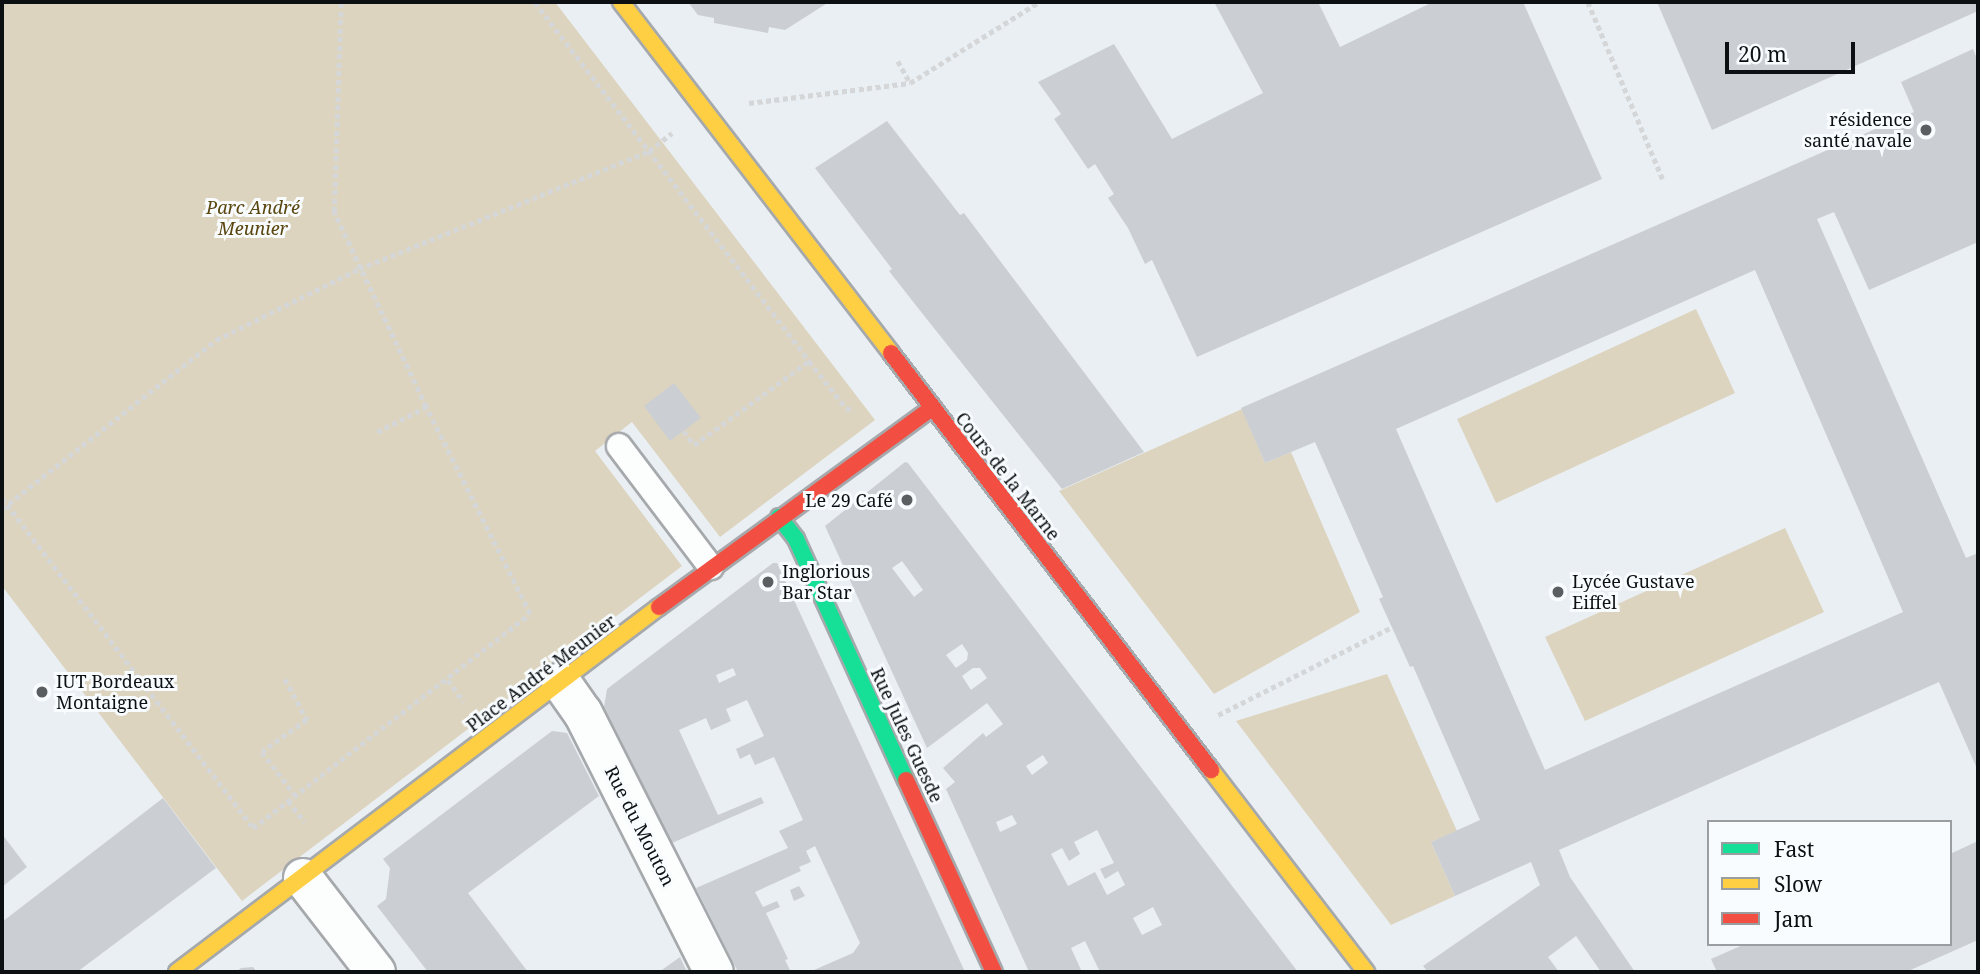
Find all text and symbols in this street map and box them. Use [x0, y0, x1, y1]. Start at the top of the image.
scale bar [1728, 28, 1857, 72]
text: 20 m [1738, 40, 1787, 68]
place label: résidence santé navale [1804, 109, 1912, 152]
marker: résidence santé navale [1918, 122, 1934, 138]
park label: Parc André Meunier [206, 197, 300, 240]
street label: Cours de la Marne [951, 408, 1065, 544]
place label: Le 29 Café [805, 489, 893, 511]
marker: Le 29 Café [899, 492, 915, 508]
place label: Inglorious Bar Star [782, 561, 870, 604]
place label: Lycée Gustave Eiffel [1572, 571, 1695, 614]
marker: Inglorious Bar Star [760, 574, 776, 590]
marker: Lycée Gustave Eiffel [1550, 584, 1566, 600]
street label: Place André Meunier [462, 610, 620, 736]
street label: Rue Jules Guesde [866, 664, 948, 806]
place label: IUT Bordeaux Montaigne [56, 671, 175, 714]
marker: IUT Bordeaux Montaigne [34, 684, 50, 700]
street label: Rue du Mouton [600, 762, 680, 890]
legend [1707, 820, 1952, 946]
text: Fast [1774, 835, 1814, 863]
text: Slow [1774, 870, 1822, 898]
text: Jam [1774, 905, 1813, 933]

